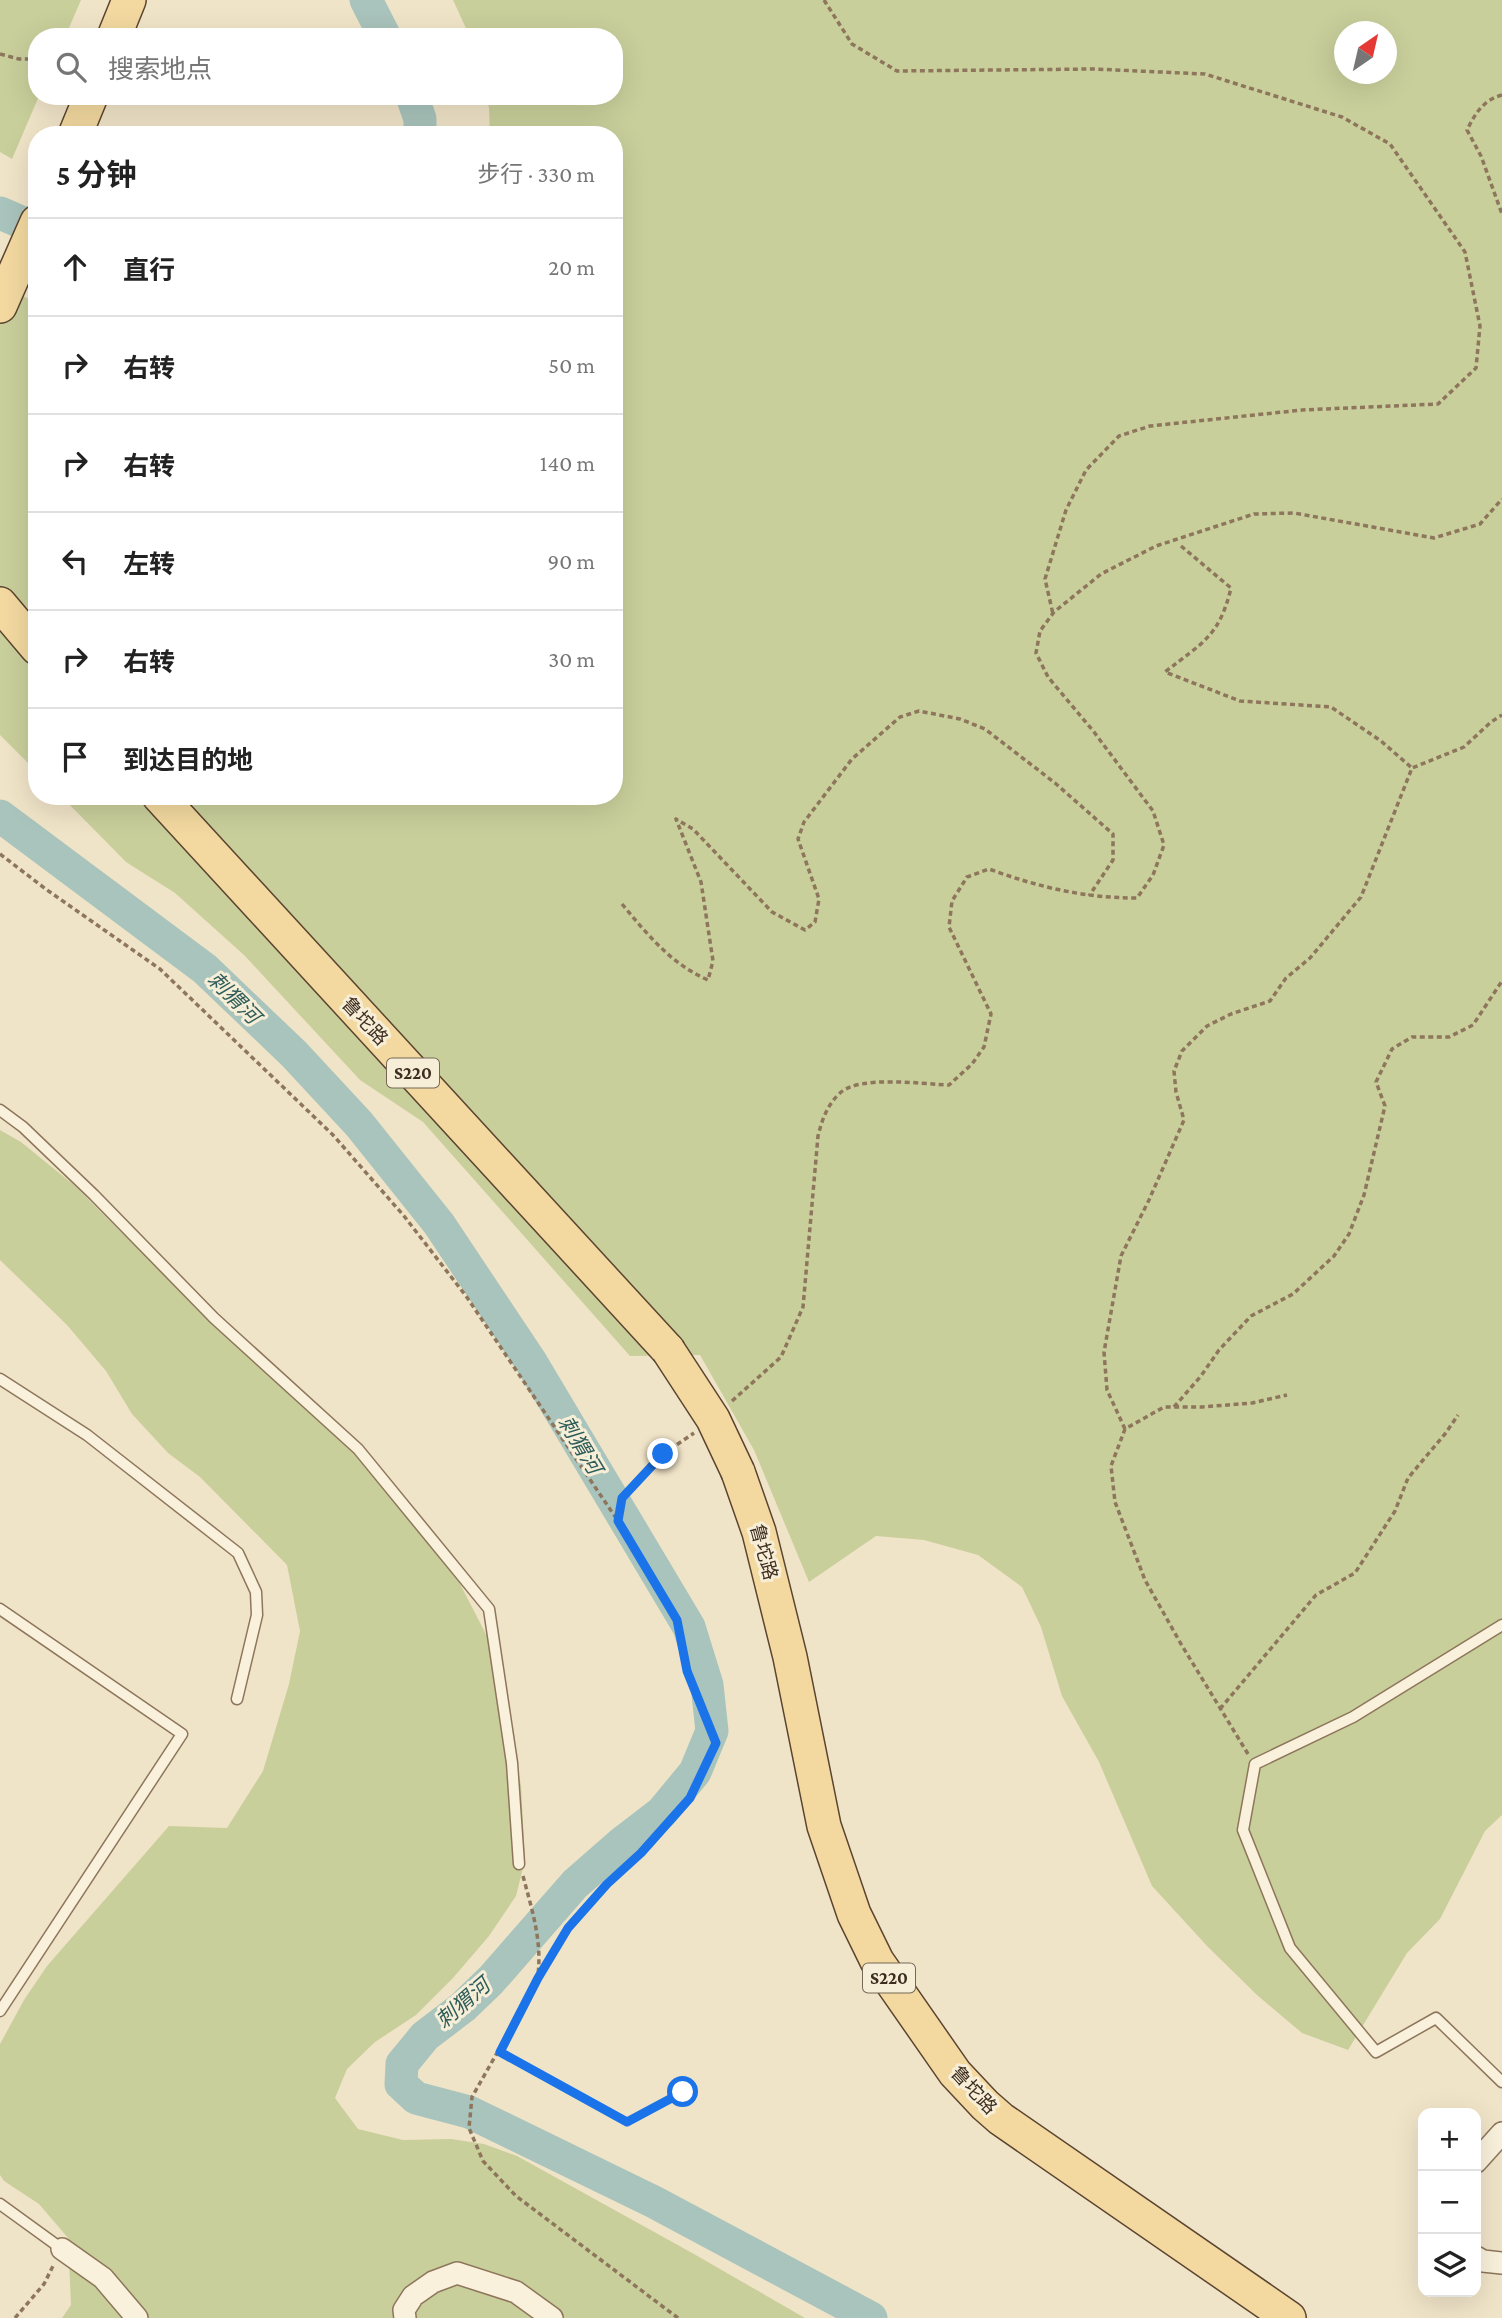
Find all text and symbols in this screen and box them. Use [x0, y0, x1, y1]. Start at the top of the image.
north arrow [1334, 21, 1397, 84]
search box [28, 28, 623, 105]
icon: search [52, 48, 90, 86]
text: 搜索地点 [108, 55, 212, 84]
text: 5 分钟 [56, 158, 136, 191]
text: 步行 · 330 m [477, 161, 595, 187]
icon: ahead [56, 248, 94, 286]
text: 20 m [548, 254, 595, 280]
text: 直行 [123, 256, 175, 285]
icon: right [56, 346, 94, 384]
text: 50 m [548, 352, 595, 378]
text: 右转 [123, 354, 175, 383]
icon: right [56, 444, 94, 482]
text: 140 m [540, 450, 595, 476]
text: 右转 [123, 452, 175, 481]
icon: left [56, 542, 94, 580]
text: 90 m [548, 548, 595, 574]
text: 左转 [123, 550, 175, 579]
icon: right [56, 640, 94, 678]
text: 30 m [548, 646, 595, 672]
text: 右转 [123, 648, 175, 677]
icon: arrive [56, 738, 94, 776]
text: 到达目的地 [123, 746, 253, 775]
water label: 刺猬河 [203, 967, 268, 1032]
street label: 鲁坨路 [338, 993, 392, 1049]
road number: S220 [387, 1058, 439, 1088]
water label: 刺猬河 [553, 1412, 609, 1482]
route end [647, 1438, 678, 1469]
street label: 鲁坨路 [746, 1522, 782, 1582]
road number: S220 [863, 1964, 915, 1992]
water label: 刺猬河 [431, 1971, 498, 2033]
street label: 鲁坨路 [947, 2062, 1001, 2118]
route start [667, 2076, 698, 2107]
map controls [1418, 2108, 1481, 2297]
button: + [1418, 2108, 1481, 2171]
button: − [1418, 2171, 1481, 2234]
button: layers [1418, 2234, 1481, 2297]

